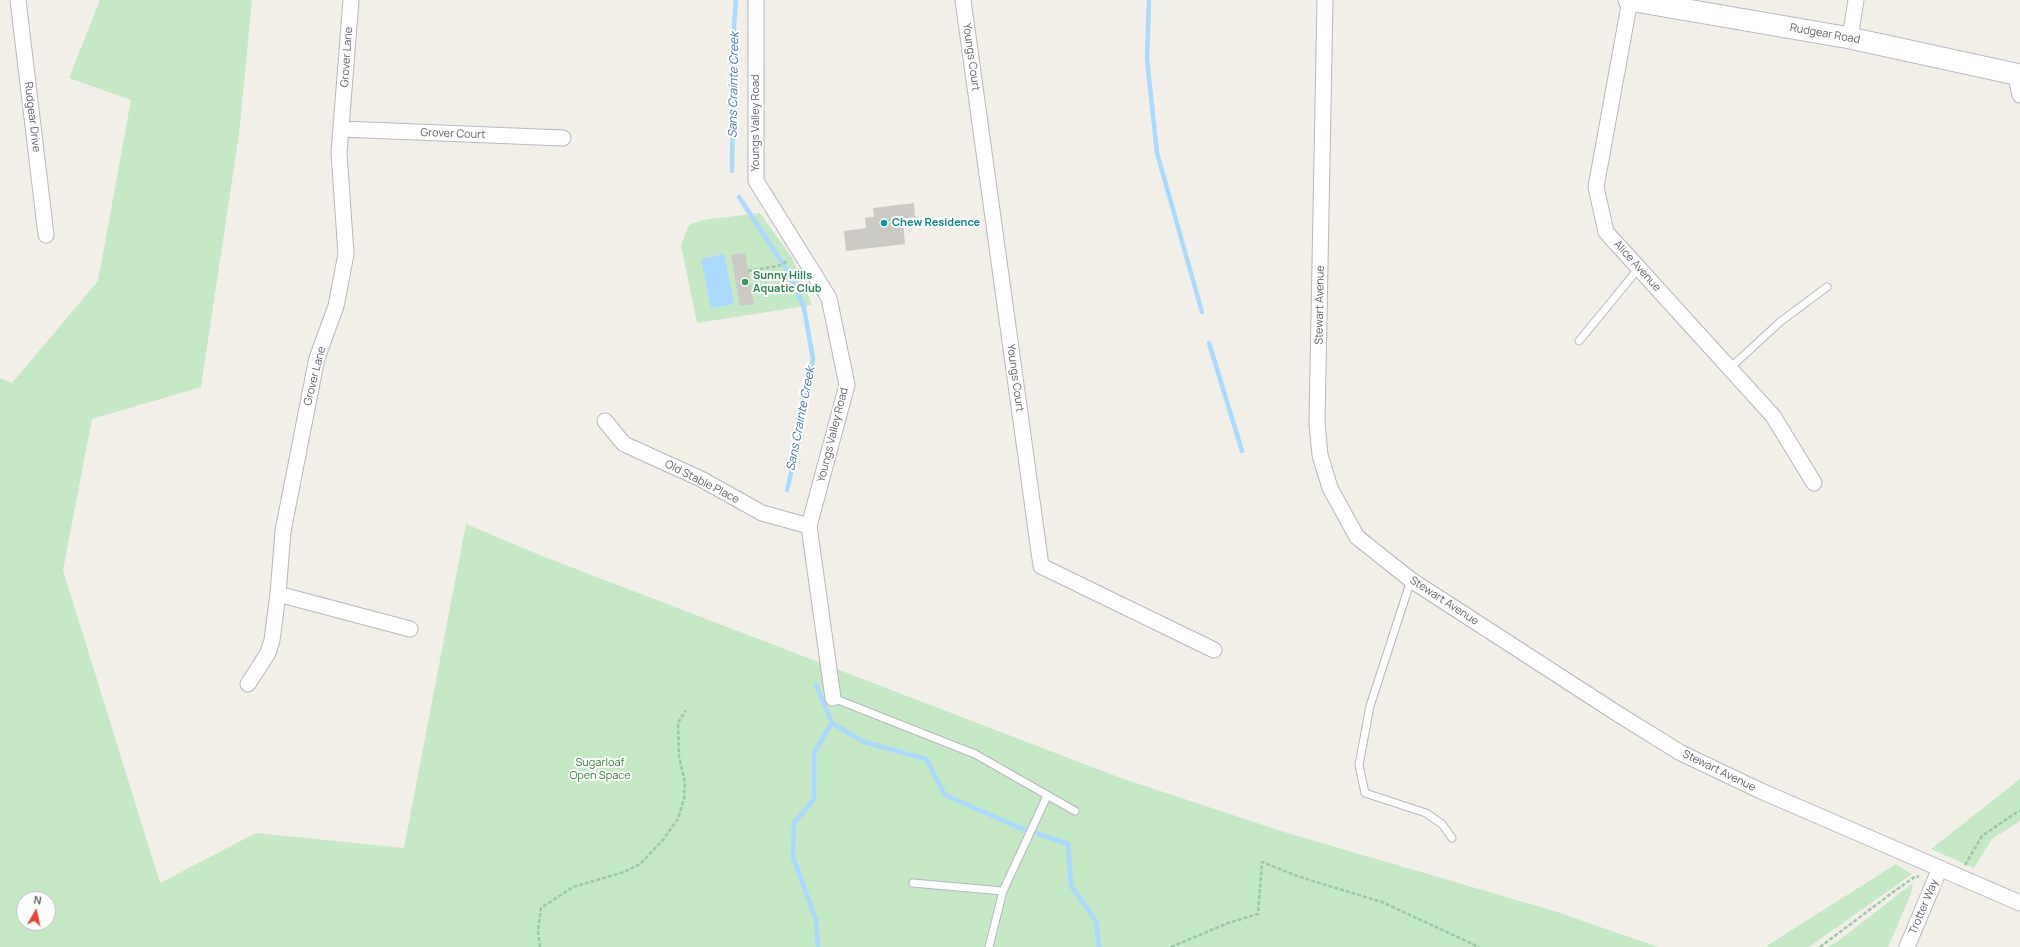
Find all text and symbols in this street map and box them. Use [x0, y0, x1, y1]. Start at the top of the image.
street label: Rudgear Road [1789, 21, 1861, 47]
street label: Youngs Court [960, 22, 982, 92]
street label: Grover Lane [338, 26, 356, 88]
water label: Sans Crainte Creek [726, 32, 742, 138]
street label: Youngs Valley Road [749, 74, 763, 172]
street label: Rudgear Drive [21, 81, 43, 153]
street label: Grover Court [420, 126, 486, 142]
place label: Chew Residence [892, 216, 980, 230]
marker: Chew Residence [879, 218, 889, 228]
street label: Alice Avenue [1611, 238, 1663, 294]
street label: Stewart Avenue [1313, 265, 1327, 345]
place label: Sunny Hills Aquatic Club [753, 269, 822, 295]
marker: Sunny Hills Aquatic Club [740, 277, 750, 287]
street label: Youngs Court [1004, 343, 1026, 413]
street label: Grover Lane [301, 345, 329, 407]
water label: Sans Crainte Creek [784, 366, 818, 472]
street label: Youngs Valley Road [815, 386, 851, 484]
street label: Old Stable Place [663, 458, 741, 506]
street label: Stewart Avenue [1407, 574, 1481, 628]
street label: Stewart Avenue [1680, 748, 1758, 794]
park label: Sugarloaf Open Space [569, 756, 631, 782]
street label: Trotter Way [1906, 877, 1942, 937]
north arrow [16, 891, 56, 931]
text: N [33, 892, 43, 908]

